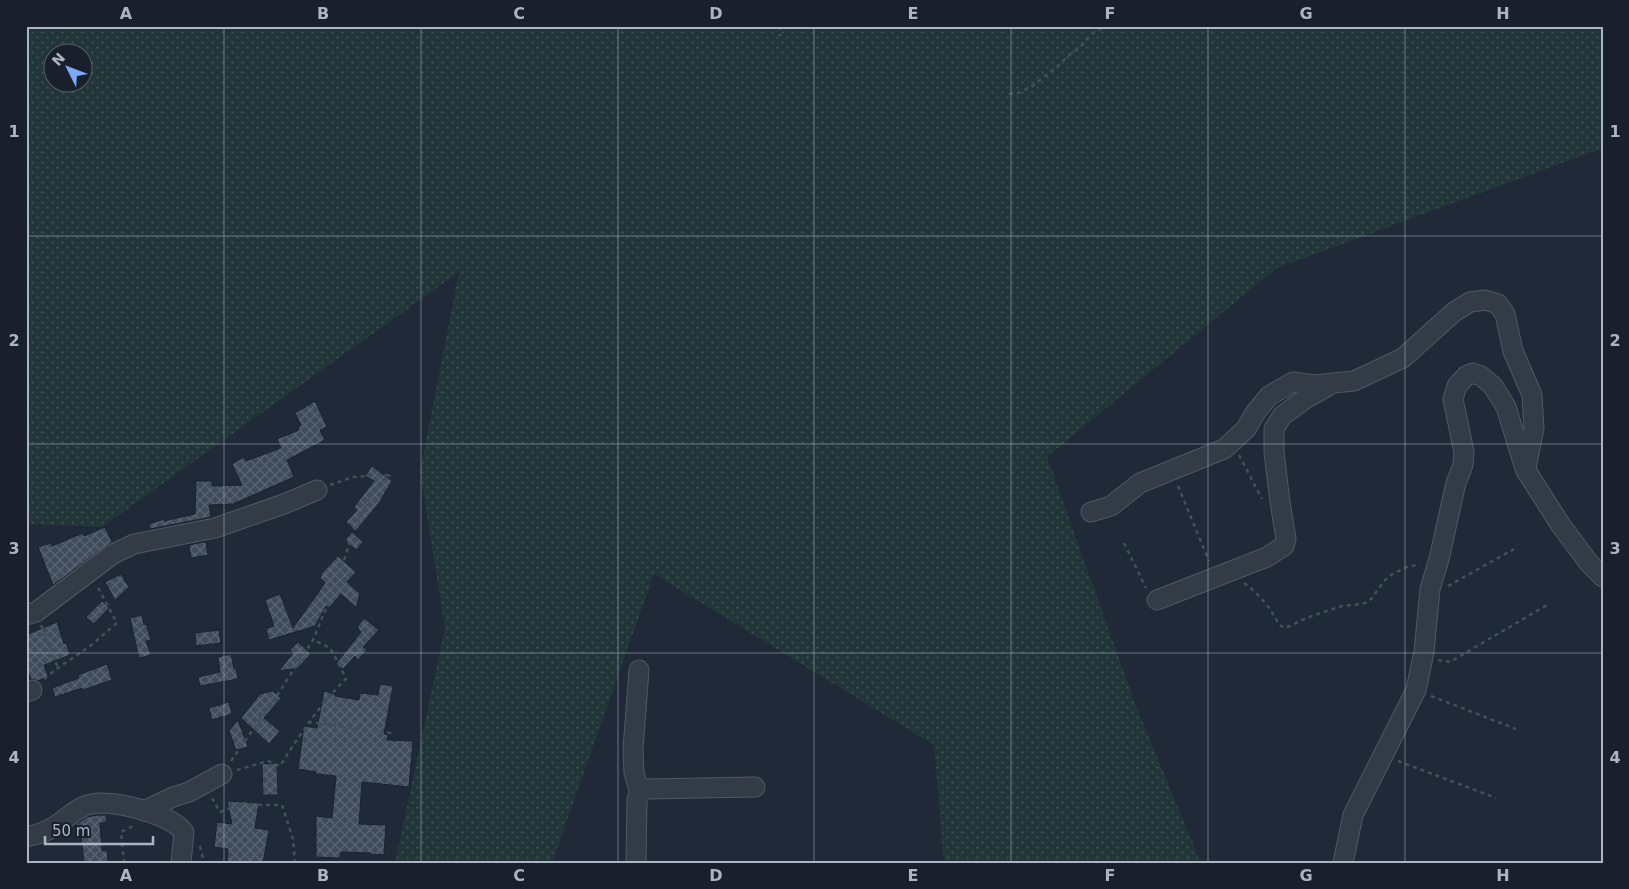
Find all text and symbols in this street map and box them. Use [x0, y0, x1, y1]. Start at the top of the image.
text: A [120, 4, 133, 23]
text: B [317, 4, 329, 23]
text: C [513, 4, 525, 23]
text: D [709, 4, 723, 23]
text: E [908, 4, 918, 23]
text: F [1105, 4, 1115, 23]
text: G [1299, 4, 1313, 23]
text: H [1496, 4, 1510, 23]
north arrow [42, 42, 92, 92]
text: N [48, 50, 68, 69]
text: 1 [8, 122, 20, 141]
text: 1 [1609, 122, 1621, 141]
text: 2 [8, 331, 20, 350]
text: 2 [1609, 331, 1621, 350]
text: 3 [8, 539, 20, 558]
text: 3 [1609, 539, 1621, 558]
text: 4 [8, 748, 20, 767]
text: 4 [1609, 748, 1621, 767]
scale bar [45, 814, 152, 846]
text: 50 m [52, 822, 90, 840]
text: A [120, 866, 133, 885]
text: B [317, 866, 329, 885]
text: C [513, 866, 525, 885]
text: D [709, 866, 723, 885]
text: E [908, 866, 918, 885]
text: F [1105, 866, 1115, 885]
text: G [1299, 866, 1313, 885]
text: H [1496, 866, 1510, 885]

